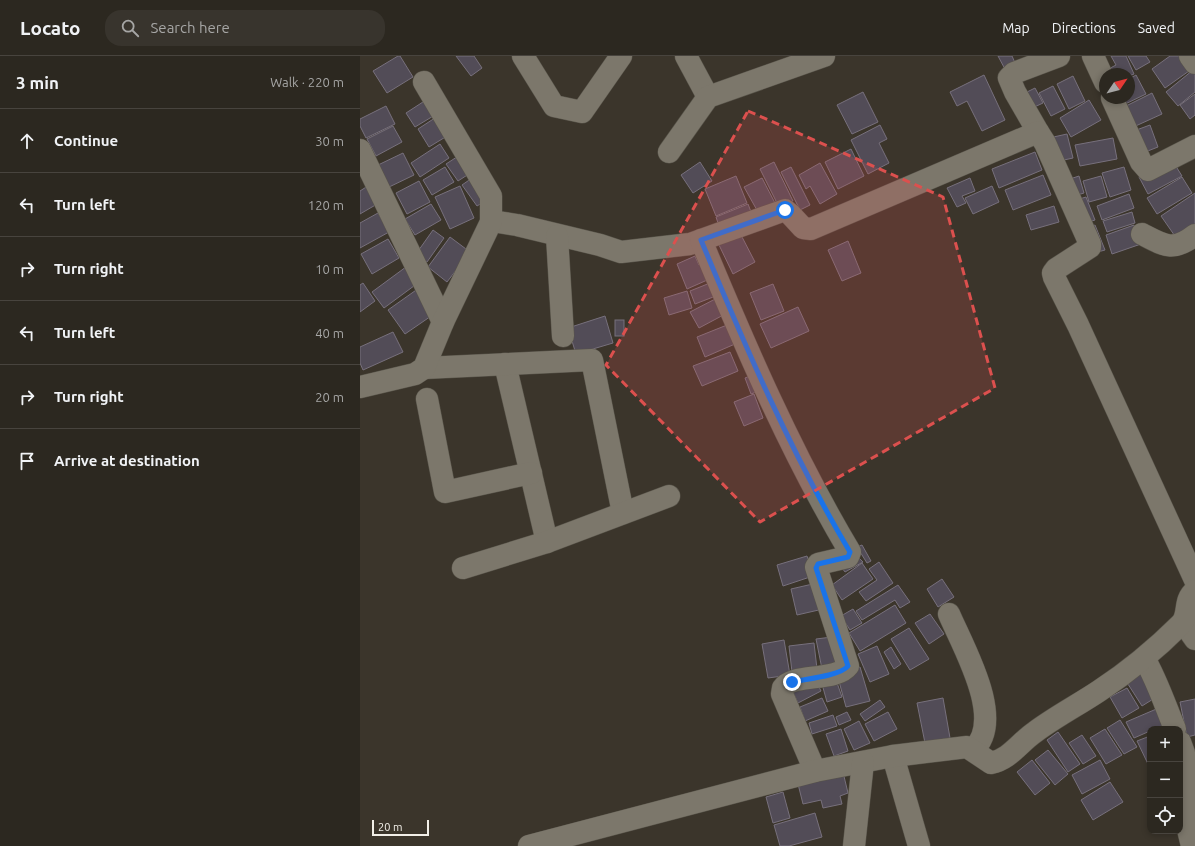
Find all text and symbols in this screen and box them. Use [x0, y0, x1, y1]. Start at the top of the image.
search box [105, 10, 385, 46]
text: Locato [20, 17, 81, 39]
icon: search [119, 17, 141, 39]
text: Search here [151, 19, 230, 36]
text: Map [1002, 20, 1030, 36]
text: Directions [1052, 20, 1116, 36]
text: Saved [1138, 20, 1175, 36]
north arrow [1099, 68, 1135, 104]
text: 3 min [16, 73, 59, 92]
text: Walk · 220 m [270, 75, 344, 89]
icon: ahead [16, 130, 38, 152]
text: Continue [54, 132, 118, 149]
text: 30 m [315, 134, 344, 148]
icon: left [16, 194, 38, 216]
text: Turn left [54, 196, 115, 213]
text: 120 m [308, 198, 344, 212]
route start [776, 201, 794, 219]
icon: right [16, 258, 38, 280]
text: Turn right [54, 260, 124, 277]
text: 10 m [315, 262, 344, 276]
icon: left [16, 322, 38, 344]
text: Turn left [54, 324, 115, 341]
text: 40 m [315, 326, 344, 340]
icon: right [16, 386, 38, 408]
text: Turn right [54, 388, 124, 405]
text: 20 m [315, 390, 344, 404]
icon: arrive [16, 450, 38, 472]
text: Arrive at destination [54, 452, 200, 469]
route end [783, 673, 801, 691]
map controls [1147, 726, 1183, 834]
button: + [1147, 726, 1183, 762]
button: − [1147, 762, 1183, 798]
button: locate [1147, 798, 1183, 834]
scale bar [372, 818, 429, 837]
text: 20 m [378, 821, 402, 833]

